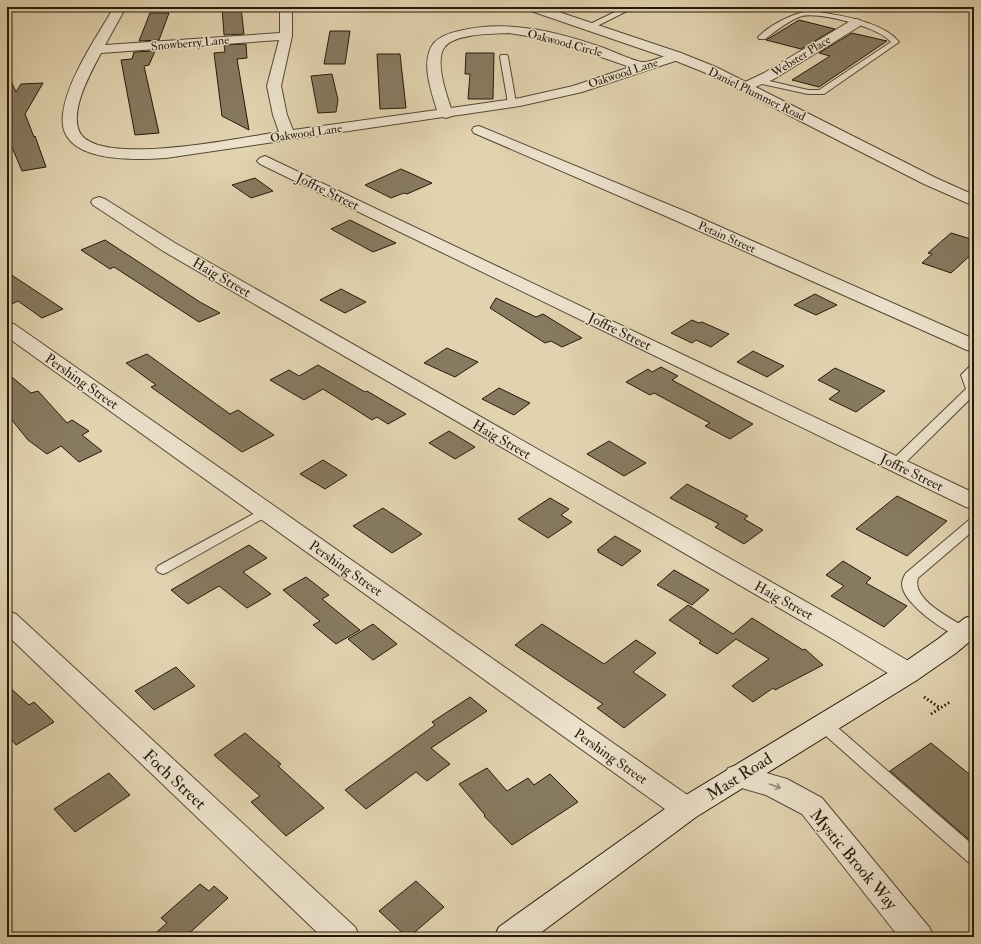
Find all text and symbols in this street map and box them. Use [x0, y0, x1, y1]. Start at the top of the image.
street label: Oakwood Circle [526, 26, 604, 61]
street label: Webster Place [768, 32, 834, 81]
street label: Snowberry Lane [150, 33, 230, 54]
street label: Oakwood Lane [586, 55, 660, 92]
street label: Daniel Plummer Road [706, 64, 808, 125]
street label: Oakwood Lane [269, 121, 343, 146]
street label: Joffre Street [293, 168, 362, 214]
street label: Petain Street [696, 218, 758, 257]
street label: Haig Street [190, 254, 254, 301]
street label: Joffre Street [585, 308, 654, 354]
street label: Pershing Street [42, 350, 122, 413]
street label: Haig Street [470, 416, 534, 463]
street label: Joffre Street [877, 449, 946, 495]
street label: Pershing Street [306, 537, 386, 600]
street label: Haig Street [751, 577, 817, 624]
street label: Pershing Street [571, 725, 651, 788]
street label: Foch Street [139, 745, 211, 814]
street label: Mast Road [702, 748, 777, 805]
one-way arrow [769, 783, 782, 790]
street label: Mystic Brook Way [805, 805, 902, 915]

